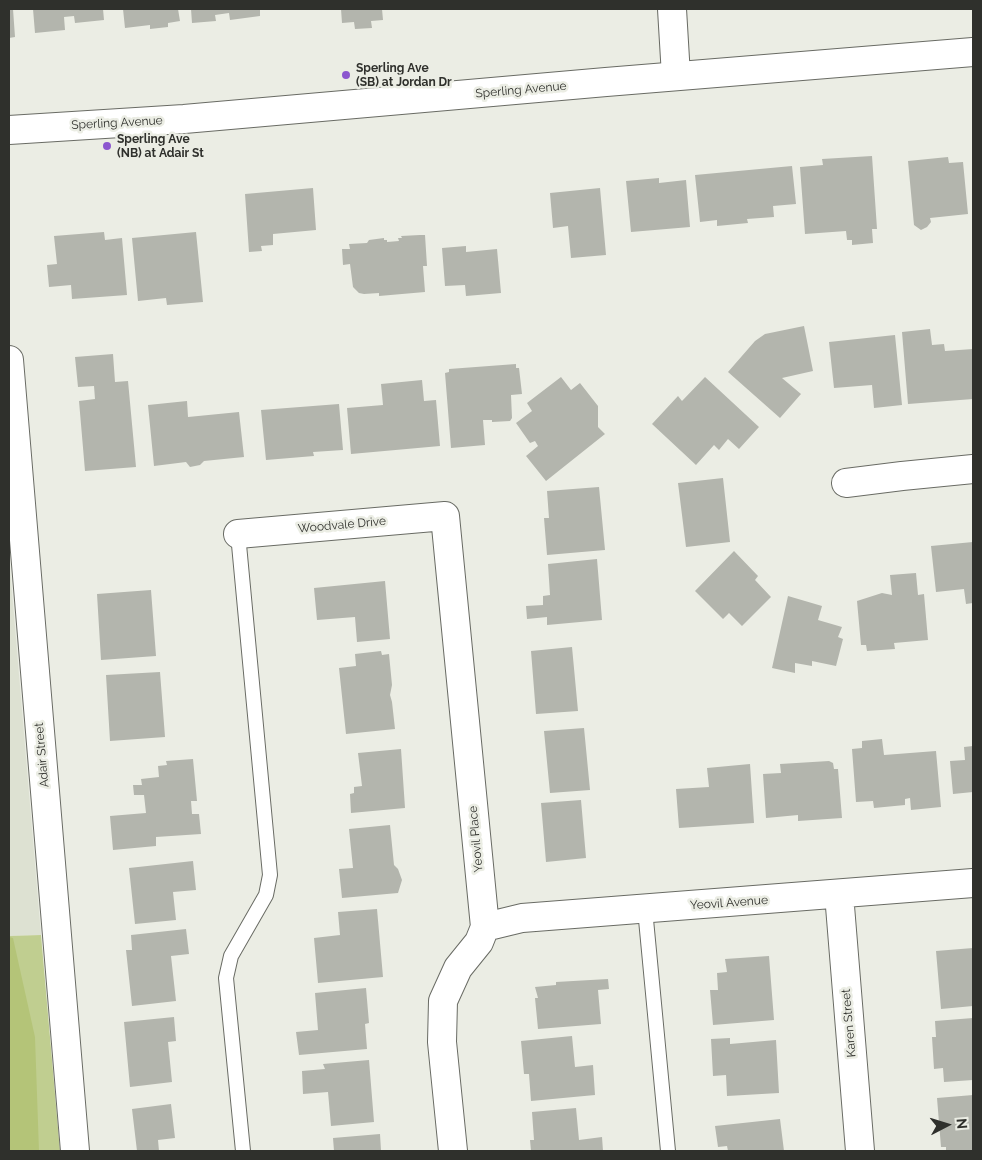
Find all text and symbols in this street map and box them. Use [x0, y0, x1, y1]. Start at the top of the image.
place label: Sperling Ave (SB) at Jordan Dr [356, 61, 452, 89]
marker: Sperling Ave (SB) at Jordan Dr [340, 69, 352, 81]
street label: Sperling Avenue [475, 79, 567, 101]
street label: Sperling Avenue [71, 113, 163, 133]
place label: Sperling Ave (NB) at Adair St [117, 132, 204, 160]
marker: Sperling Ave (NB) at Adair St [101, 140, 113, 152]
street label: Woodvale Drive [297, 514, 387, 536]
street label: Adair Street [32, 722, 52, 788]
street label: Yeovil Place [466, 805, 486, 873]
street label: Yeovil Avenue [690, 893, 768, 913]
street label: Karen Street [839, 988, 859, 1058]
north arrow [922, 1100, 972, 1150]
text: N [954, 1118, 970, 1130]

